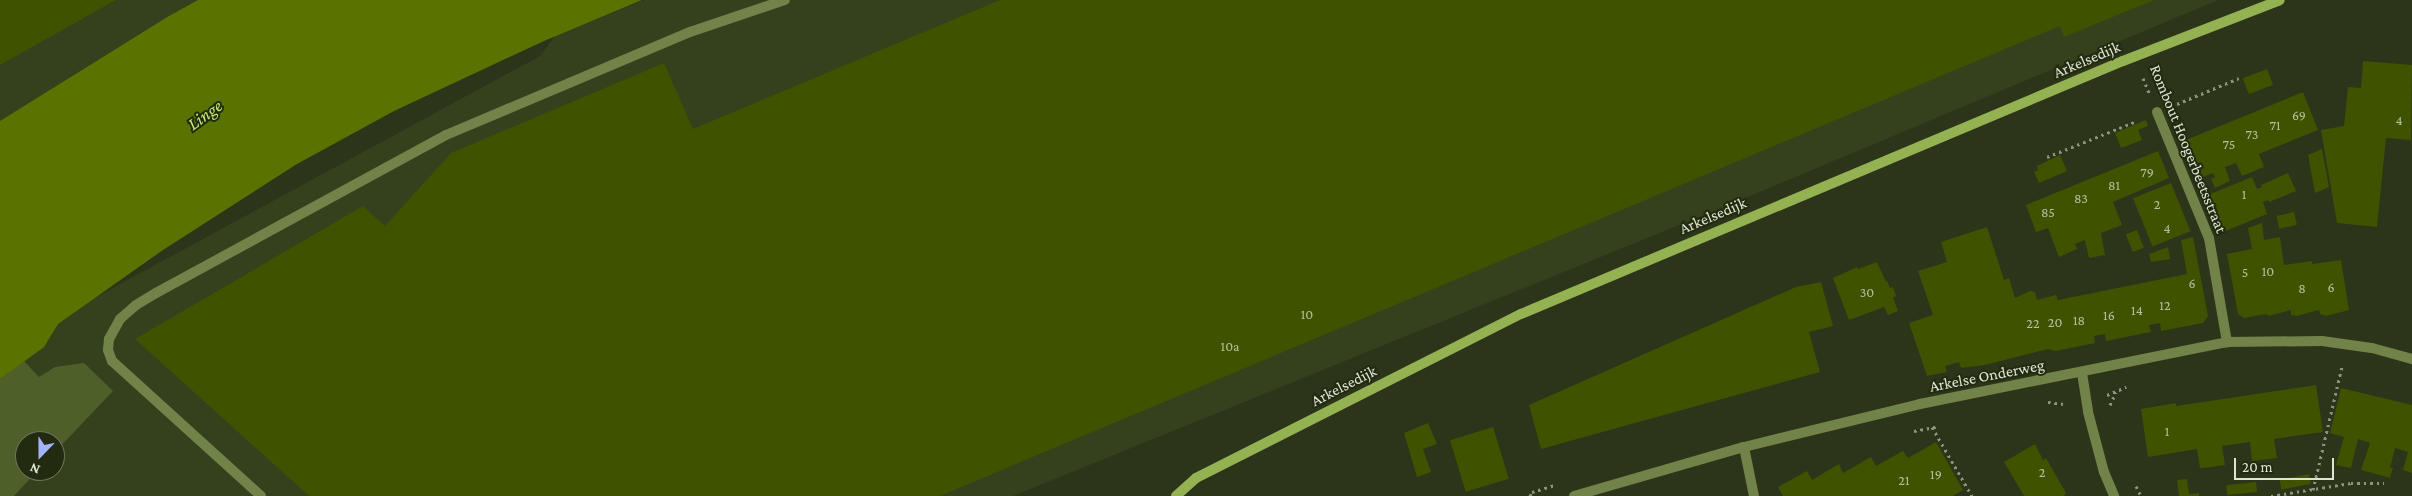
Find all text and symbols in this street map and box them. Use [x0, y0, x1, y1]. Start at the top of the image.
street label: Arkelsedijk [2051, 37, 2123, 83]
street label: Rombout Hoogerbeetsstraat [2145, 62, 2231, 236]
water label: Linge [183, 95, 227, 135]
house number: 69 [2292, 107, 2306, 123]
house number: 4 [2395, 112, 2403, 128]
house number: 71 [2269, 117, 2281, 133]
house number: 73 [2246, 126, 2258, 142]
house number: 75 [2223, 136, 2235, 152]
house number: 79 [2140, 164, 2154, 180]
house number: 81 [2108, 177, 2120, 193]
house number: 1 [2242, 186, 2246, 202]
house number: 83 [2074, 190, 2088, 206]
street label: Arkelsedijk [1677, 193, 1749, 239]
house number: 2 [2154, 196, 2160, 212]
house number: 85 [2041, 204, 2055, 220]
house number: 4 [2163, 220, 2171, 236]
house number: 10 [2262, 263, 2274, 279]
house number: 5 [2242, 264, 2248, 280]
house number: 6 [2188, 275, 2196, 291]
house number: 6 [2327, 279, 2335, 295]
house number: 8 [2298, 280, 2306, 296]
house number: 30 [1860, 284, 1874, 300]
house number: 12 [2159, 297, 2171, 313]
house number: 14 [2131, 302, 2143, 318]
house number: 10 [1301, 306, 1313, 322]
house number: 16 [2103, 307, 2115, 323]
house number: 18 [2073, 312, 2085, 328]
house number: 20 [2048, 314, 2062, 330]
house number: 22 [2026, 315, 2040, 331]
house number: 10a [1220, 338, 1240, 354]
street label: Arkelse Onderweg [1928, 355, 2046, 397]
street label: Arkelsedijk [1308, 361, 1380, 411]
house number: 1 [2165, 423, 2169, 439]
north arrow [15, 431, 65, 481]
scale bar [2237, 448, 2337, 480]
text: 20 m [2242, 459, 2273, 475]
text: N [27, 460, 42, 478]
house number: 2 [2039, 464, 2045, 480]
house number: 19 [1930, 466, 1942, 482]
house number: 21 [1898, 472, 1910, 488]

